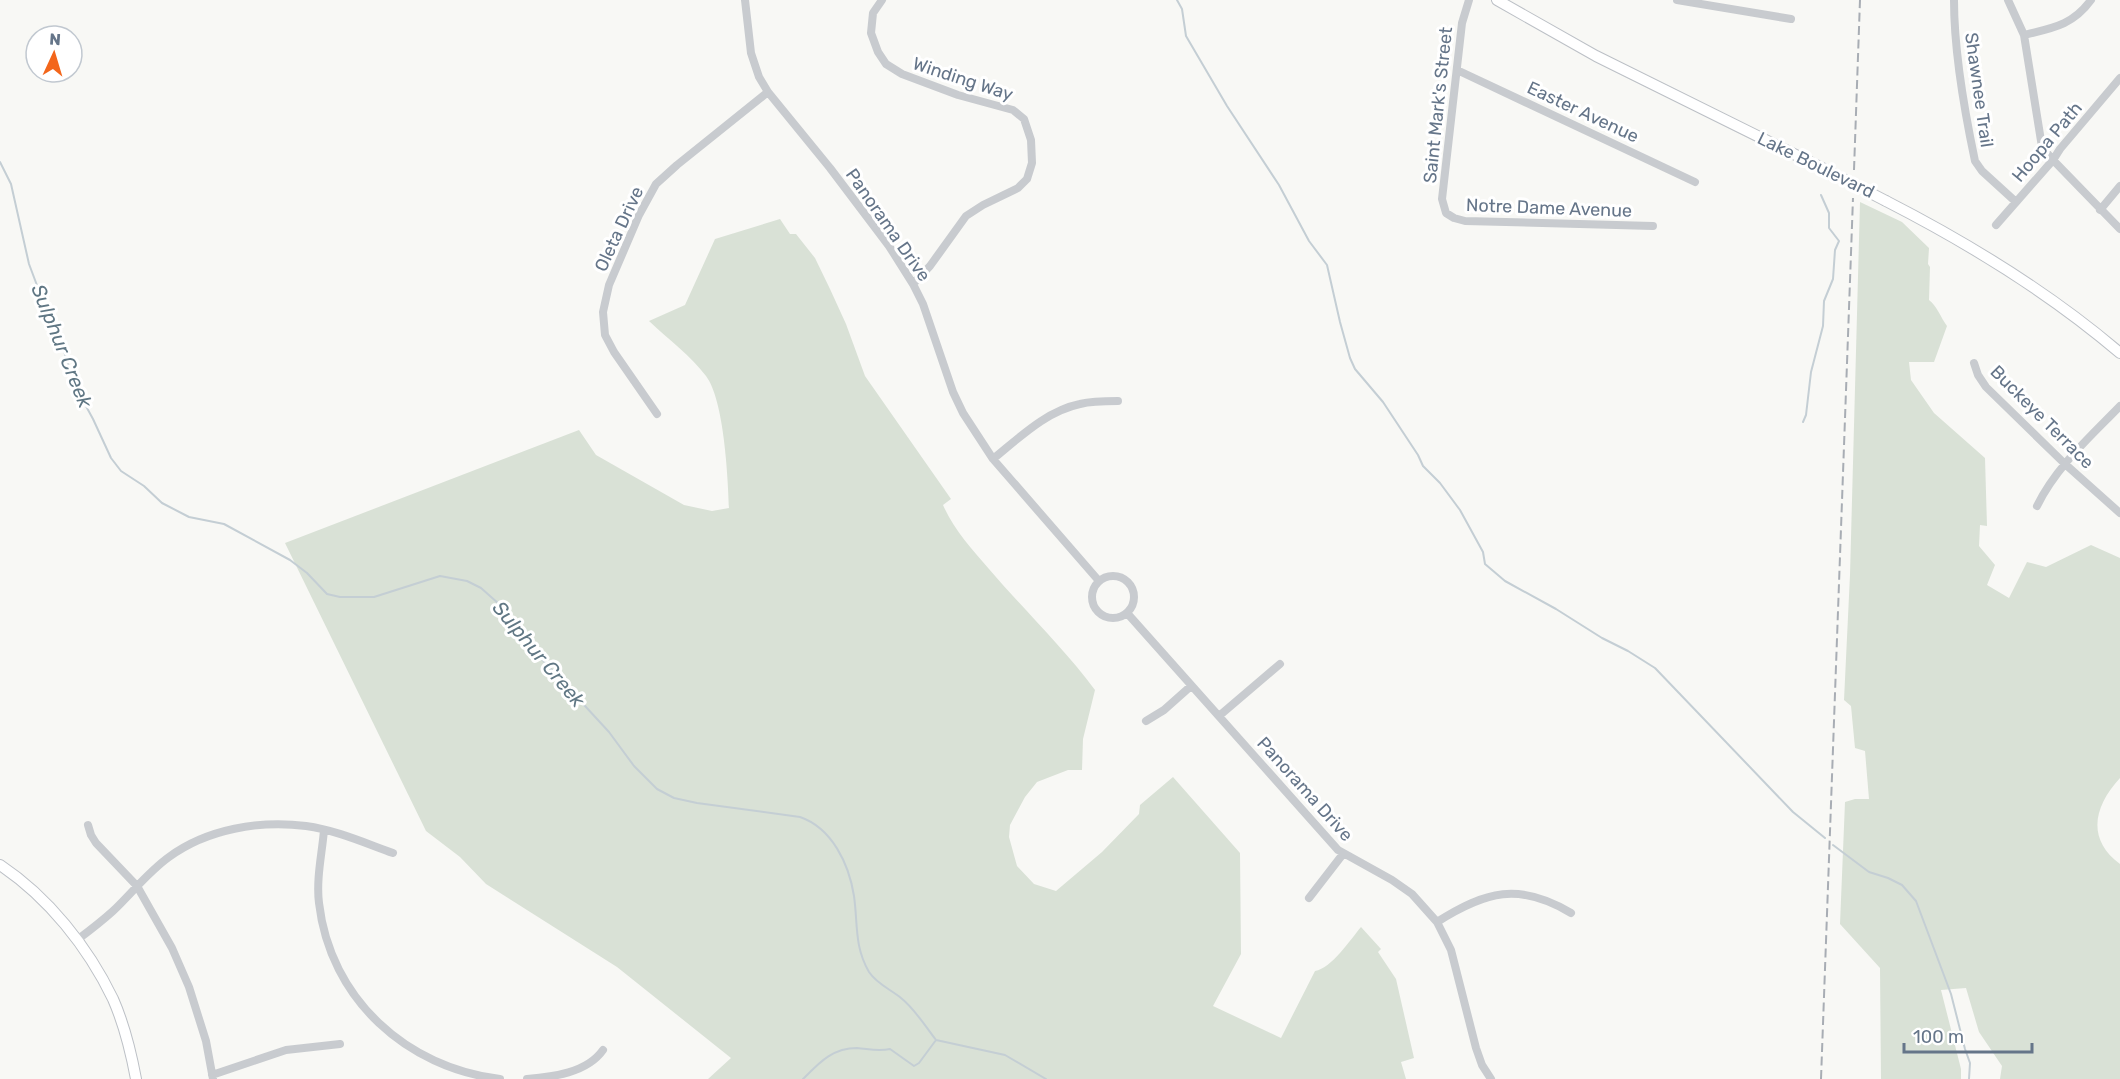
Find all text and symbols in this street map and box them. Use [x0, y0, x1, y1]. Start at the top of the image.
north arrow [24, 24, 84, 84]
street label: Saint Mark's Street [1419, 26, 1457, 184]
text: N [49, 30, 61, 49]
street label: Shawnee Trail [1960, 31, 1998, 149]
street label: Winding Way [910, 52, 1016, 106]
street label: Easter Avenue [1524, 77, 1642, 147]
street label: Hoopa Path [2007, 97, 2087, 187]
street label: Lake Boulevard [1754, 127, 1878, 203]
street label: Panorama Drive [841, 164, 935, 286]
street label: Oleta Drive [590, 183, 648, 275]
street label: Notre Dame Avenue [1465, 194, 1633, 222]
water label: Sulphur Creek [26, 281, 98, 412]
street label: Buckeye Terrace [1986, 361, 2098, 473]
water label: Sulphur Creek [488, 596, 591, 712]
street label: Panorama Drive [1252, 732, 1358, 846]
scale bar [1904, 1016, 2032, 1054]
text: 100 m [1913, 1026, 1964, 1048]

